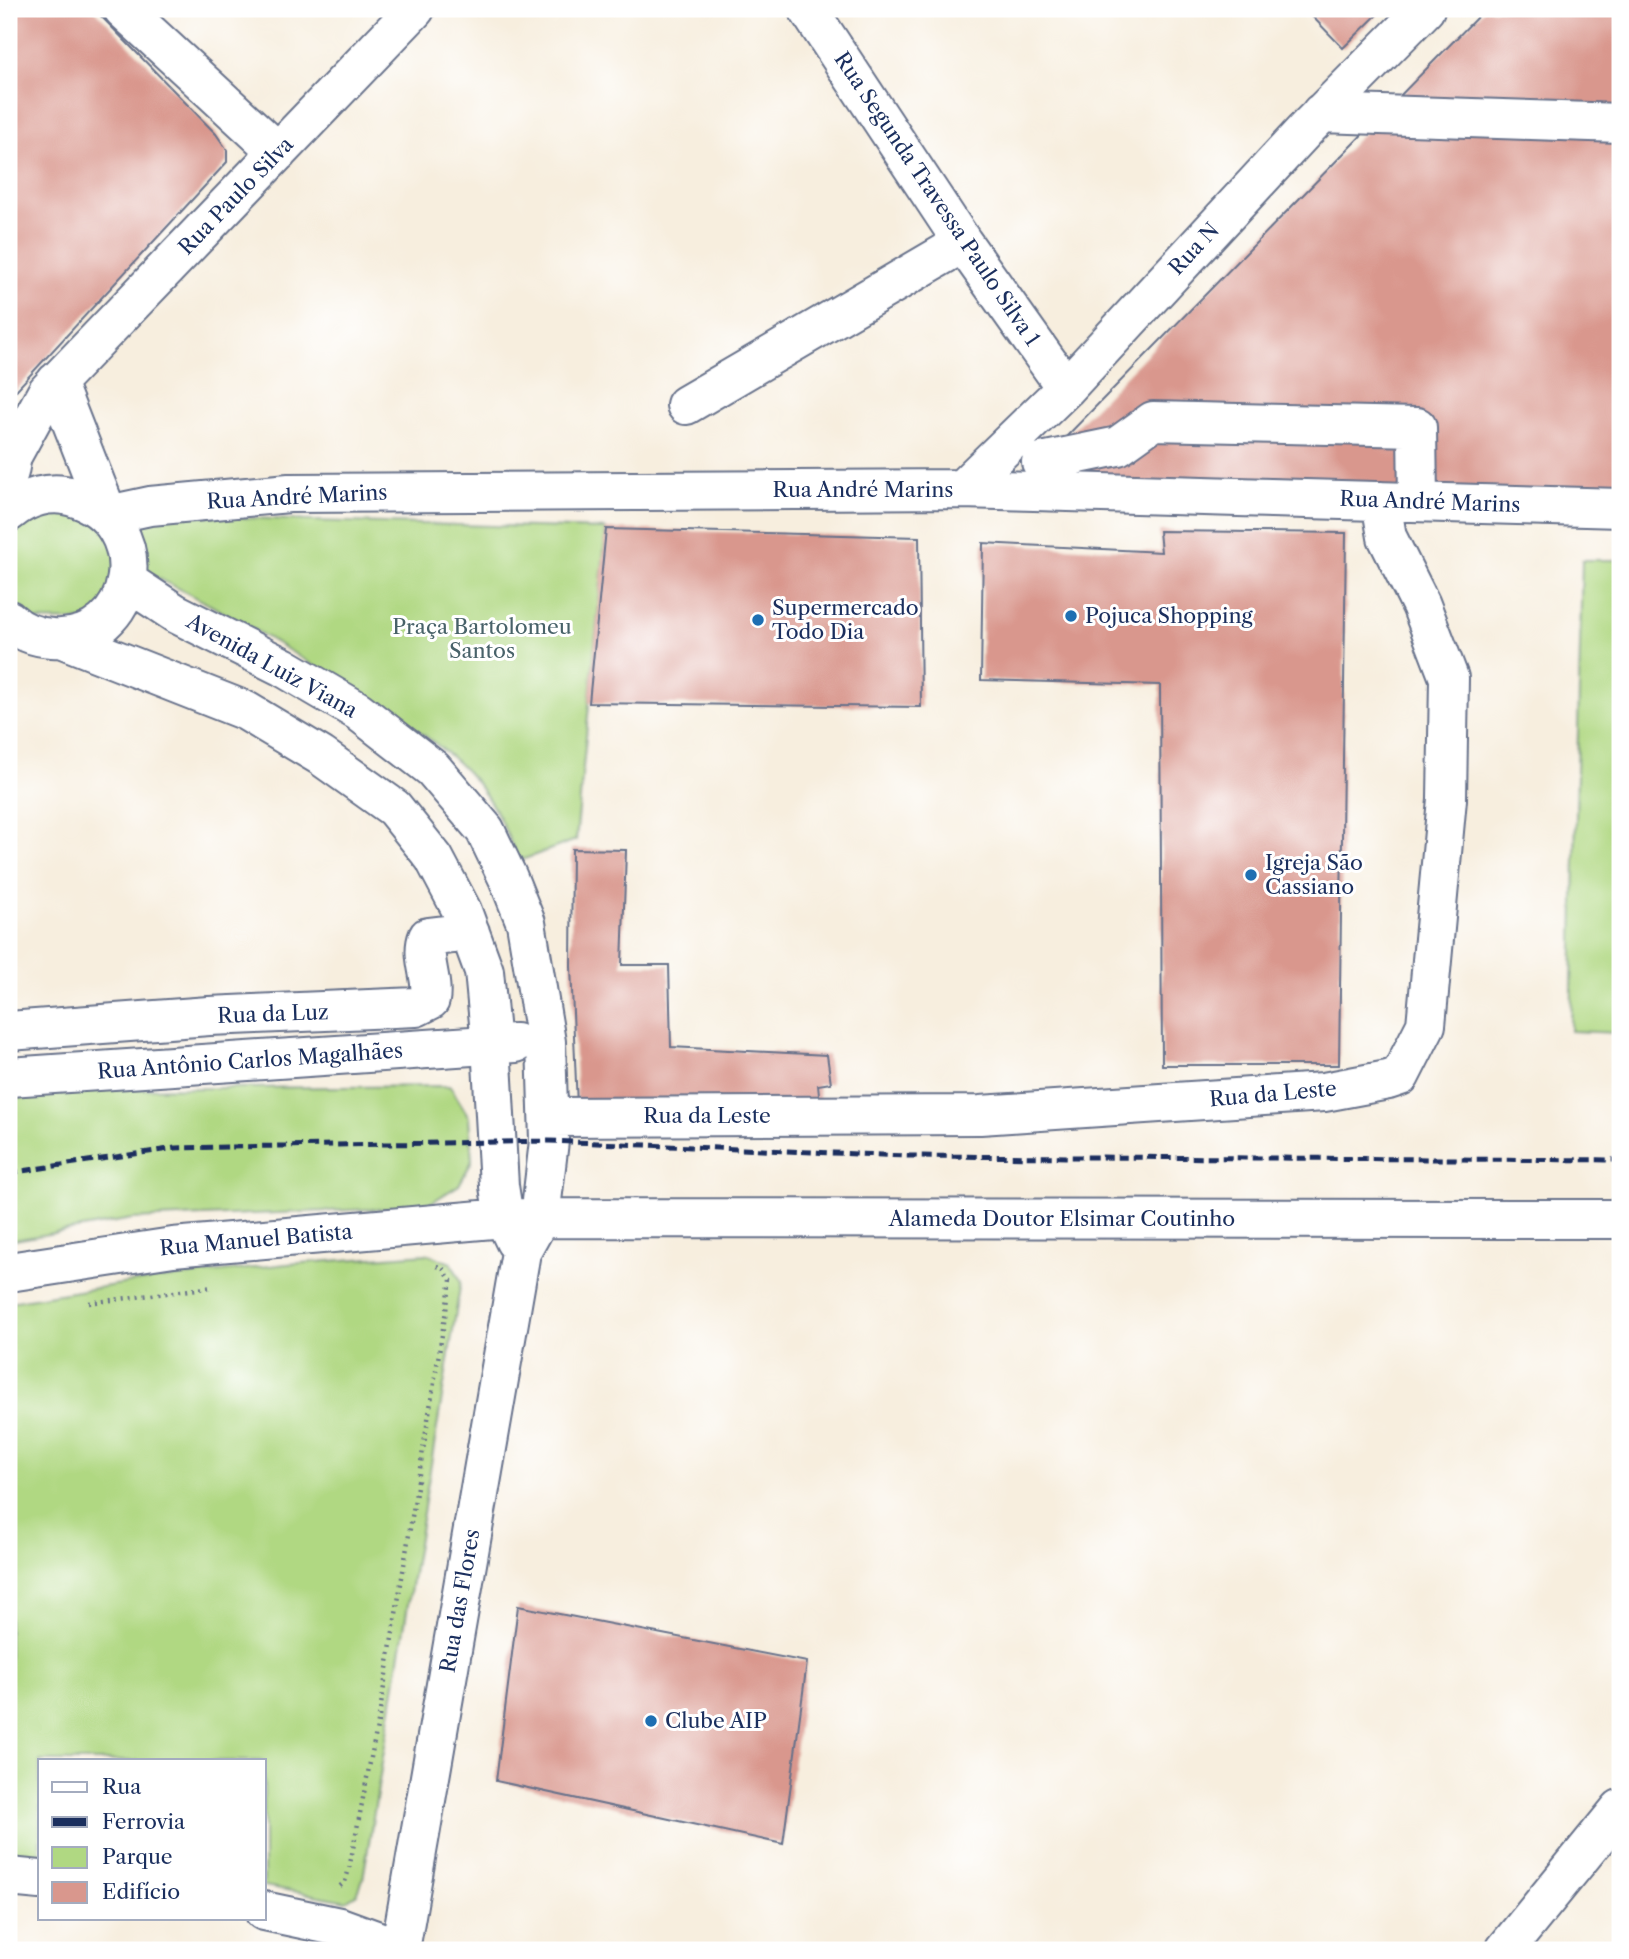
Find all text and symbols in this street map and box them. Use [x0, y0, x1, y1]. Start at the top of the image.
street label: Rua Segunda Travessa Paulo Silva 1 [829, 47, 1045, 351]
street label: Rua Paulo Silva [173, 131, 299, 260]
street label: Rua N [1163, 217, 1224, 280]
street label: Rua André Marins [773, 477, 953, 502]
street label: Rua André Marins [206, 479, 388, 514]
street label: Rua André Marins [1339, 486, 1521, 517]
place label: Supermercado Todo Dia [772, 595, 919, 644]
place label: Pojuca Shopping [1085, 603, 1254, 628]
street label: Avenida Luiz Viana [182, 608, 363, 723]
marker: Pojuca Shopping [1063, 608, 1079, 624]
marker: Supermercado Todo Dia [750, 612, 766, 628]
park label: Praça Bartolomeu Santos [392, 614, 572, 663]
place label: Igreja São Cassiano [1265, 850, 1363, 899]
marker: Igreja São Cassiano [1243, 867, 1259, 883]
street label: Rua da Luz [217, 999, 329, 1028]
street label: Rua Antônio Carlos Magalhães [96, 1037, 404, 1084]
street label: Rua da Leste [1208, 1075, 1338, 1112]
street label: Rua da Leste [643, 1103, 771, 1128]
street label: Alameda Doutor Elsimar Coutinho [888, 1206, 1235, 1231]
street label: Rua Manuel Batista [158, 1219, 354, 1260]
street label: Rua das Flores [435, 1527, 484, 1675]
place label: Clube AIP [665, 1708, 767, 1733]
marker: Clube AIP [643, 1713, 659, 1729]
legend [38, 1759, 266, 1920]
text: Rua [102, 1774, 142, 1799]
text: Ferrovia [102, 1809, 186, 1834]
text: Parque [102, 1844, 173, 1869]
text: Edifício [102, 1879, 180, 1904]

